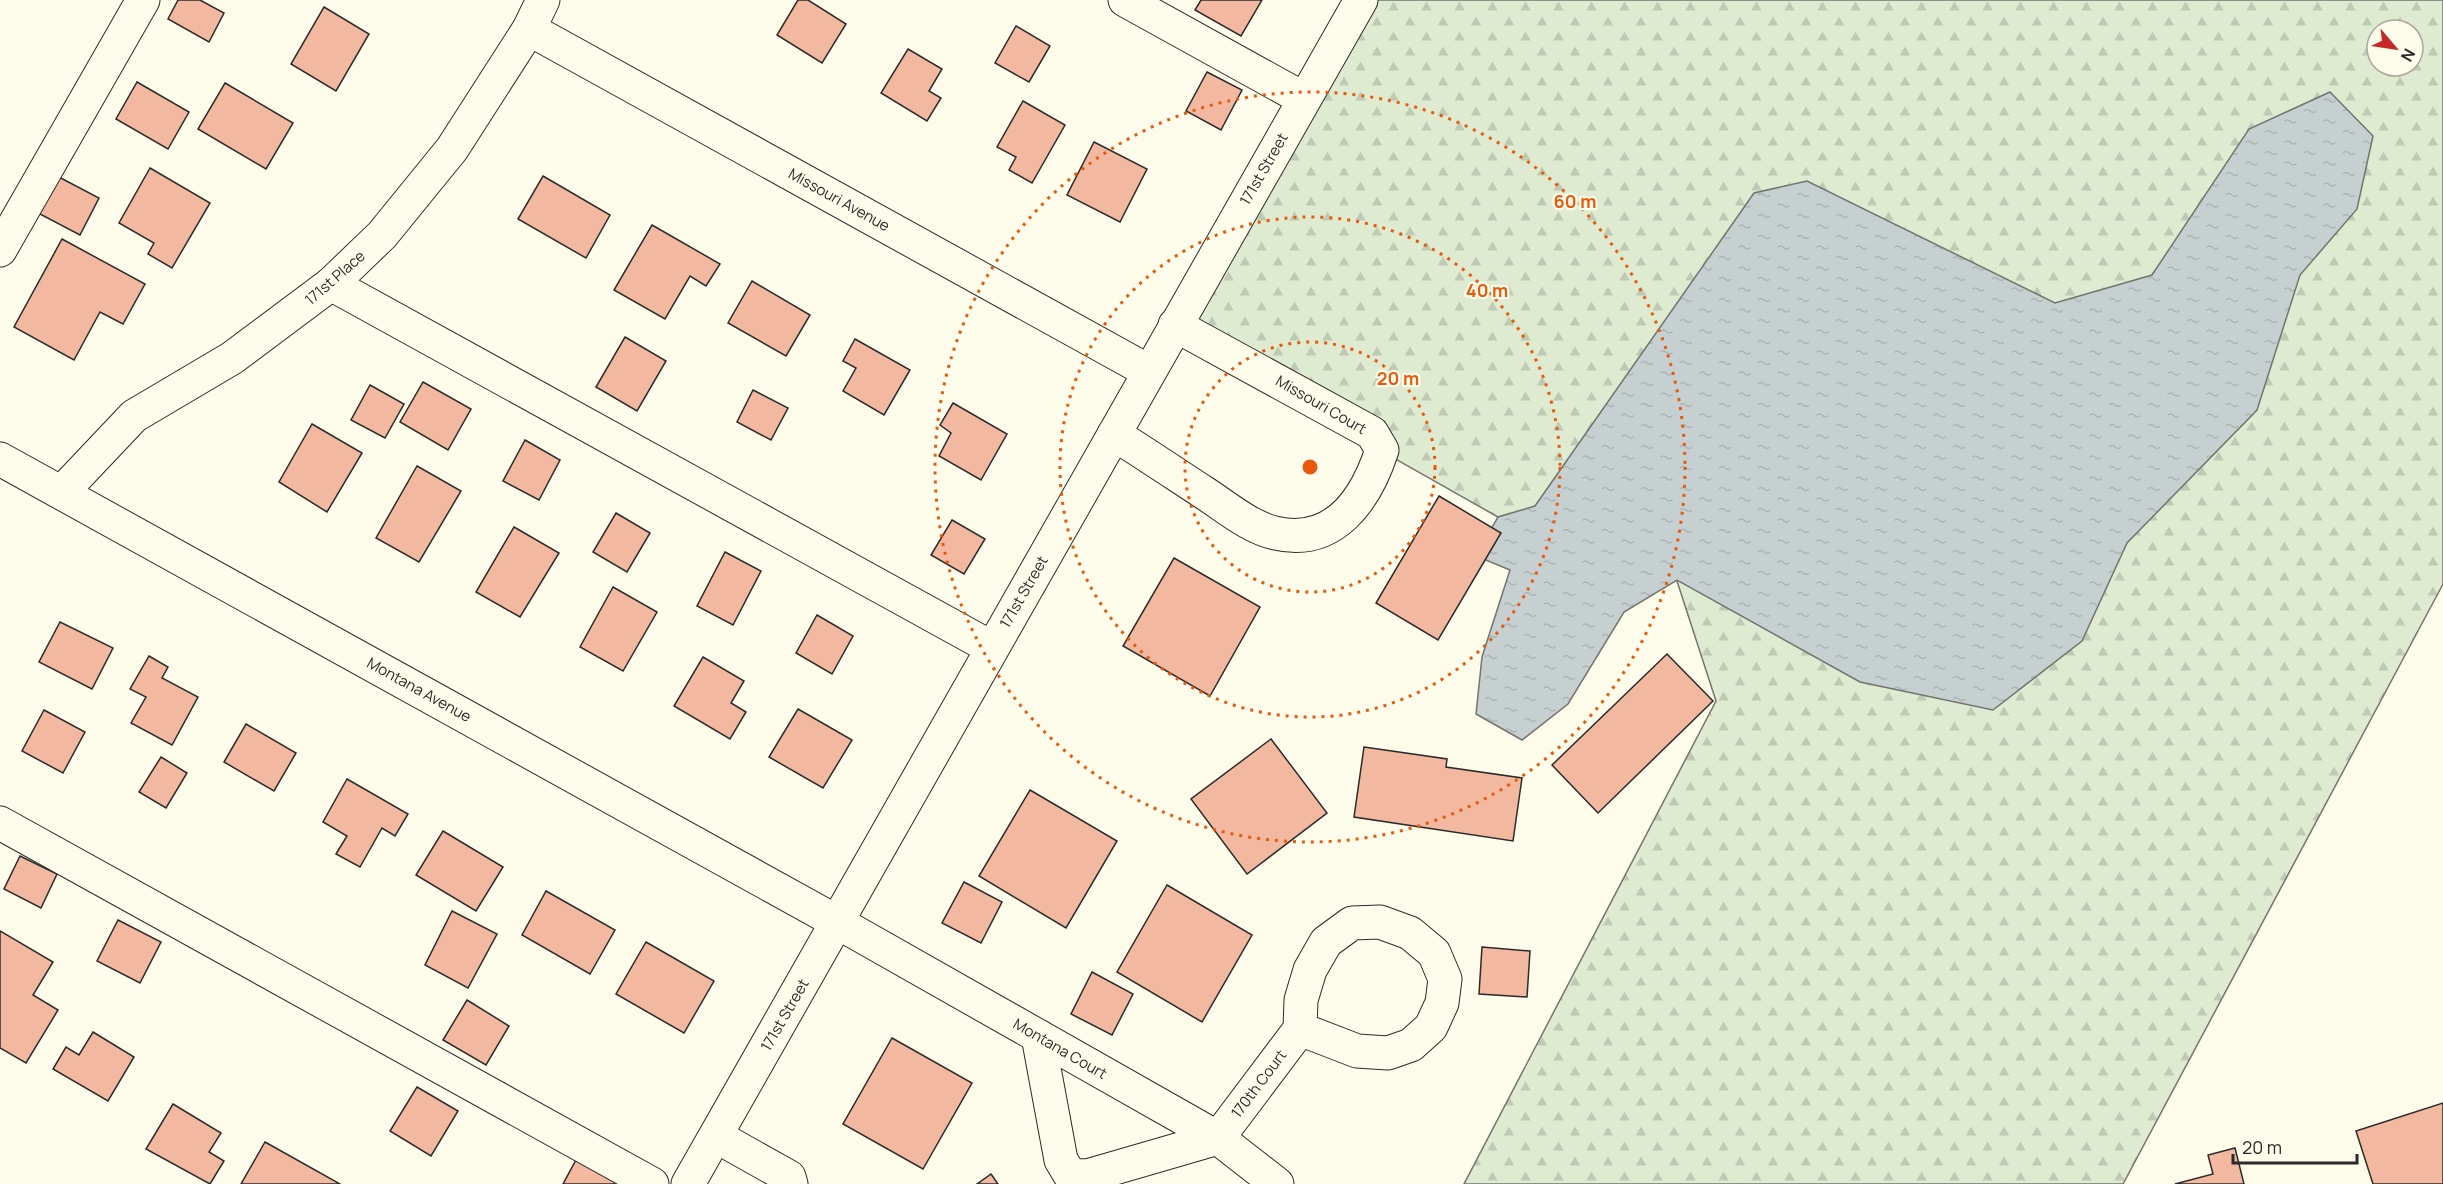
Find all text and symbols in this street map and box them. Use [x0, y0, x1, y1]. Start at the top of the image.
north arrow [2365, 18, 2425, 78]
text: N [2396, 45, 2421, 66]
street label: 171st Street [1234, 129, 1293, 209]
street label: Missouri Avenue [785, 163, 894, 236]
text: 60 m [1554, 189, 1596, 213]
street label: 171st Place [300, 245, 370, 310]
text: 40 m [1466, 278, 1508, 302]
text: 20 m [1377, 366, 1419, 390]
street label: Missouri Court [1272, 370, 1370, 439]
centre of rings [1300, 457, 1320, 477]
street label: 171st Street [994, 552, 1053, 632]
street label: Montana Avenue [363, 652, 475, 727]
street label: 171st Street [755, 975, 814, 1055]
street label: Montana Court [1010, 1013, 1111, 1084]
street label: 170th Court [1226, 1045, 1291, 1122]
scale bar [2233, 1127, 2358, 1165]
text: 20 m [2242, 1135, 2282, 1159]

